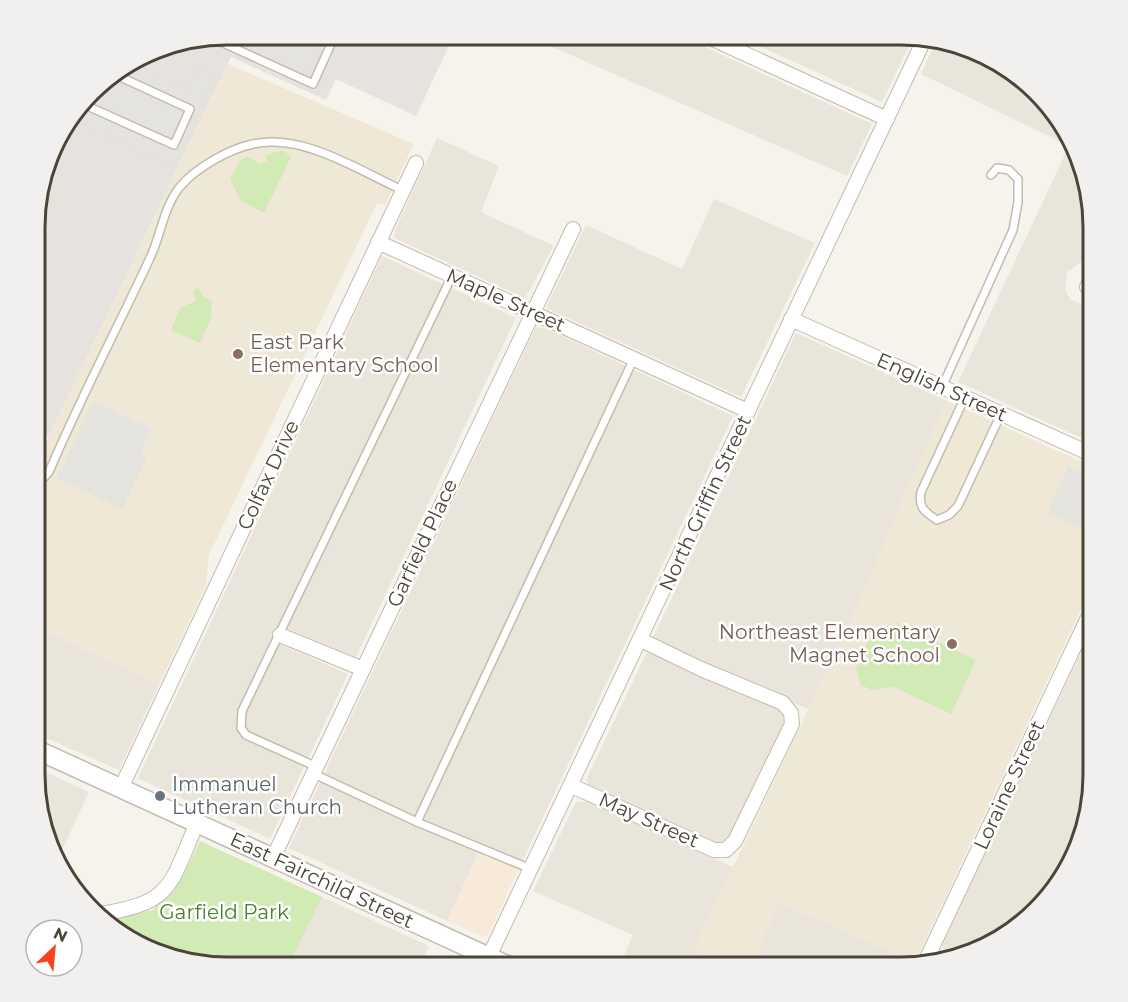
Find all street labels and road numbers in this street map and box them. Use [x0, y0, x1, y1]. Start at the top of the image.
street label: Maple Street [443, 263, 569, 337]
street label: English Street [873, 347, 1011, 427]
street label: North Griffin Street [654, 411, 756, 595]
street label: Colfax Drive [232, 416, 304, 534]
street label: Garfield Place [382, 475, 462, 611]
street label: Loraine Street [969, 717, 1049, 853]
street label: May Street [595, 787, 703, 853]
street label: East Fairchild Street [226, 827, 418, 933]

